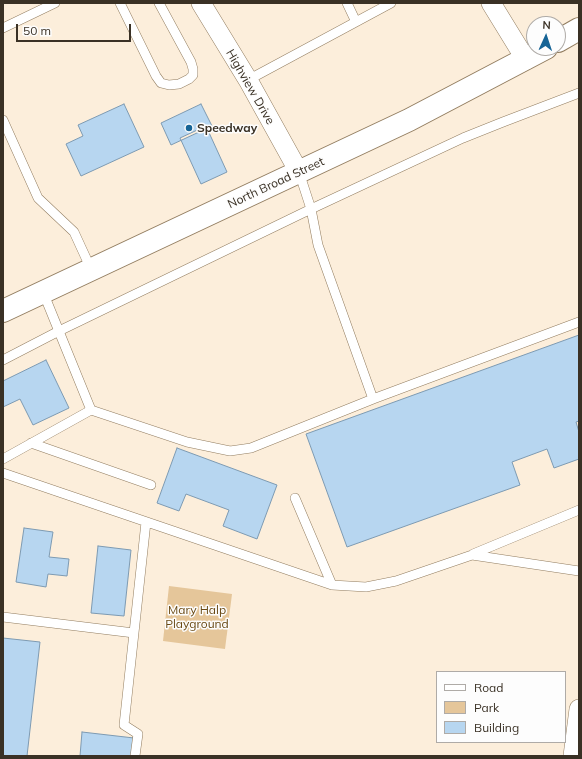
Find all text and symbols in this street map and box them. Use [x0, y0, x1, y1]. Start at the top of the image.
scale bar [18, 16, 133, 42]
north arrow [526, 16, 566, 56]
text: N [542, 18, 551, 32]
text: 50 m [23, 23, 51, 38]
street label: Highview Drive [223, 47, 277, 127]
place label: Speedway [197, 121, 257, 135]
marker: Speedway [184, 123, 194, 133]
street label: North Broad Street [225, 154, 327, 212]
park label: Mary Halp Playground [165, 603, 229, 631]
legend [436, 671, 566, 743]
text: Road [474, 680, 503, 695]
text: Park [474, 700, 499, 715]
text: Building [474, 720, 519, 735]

